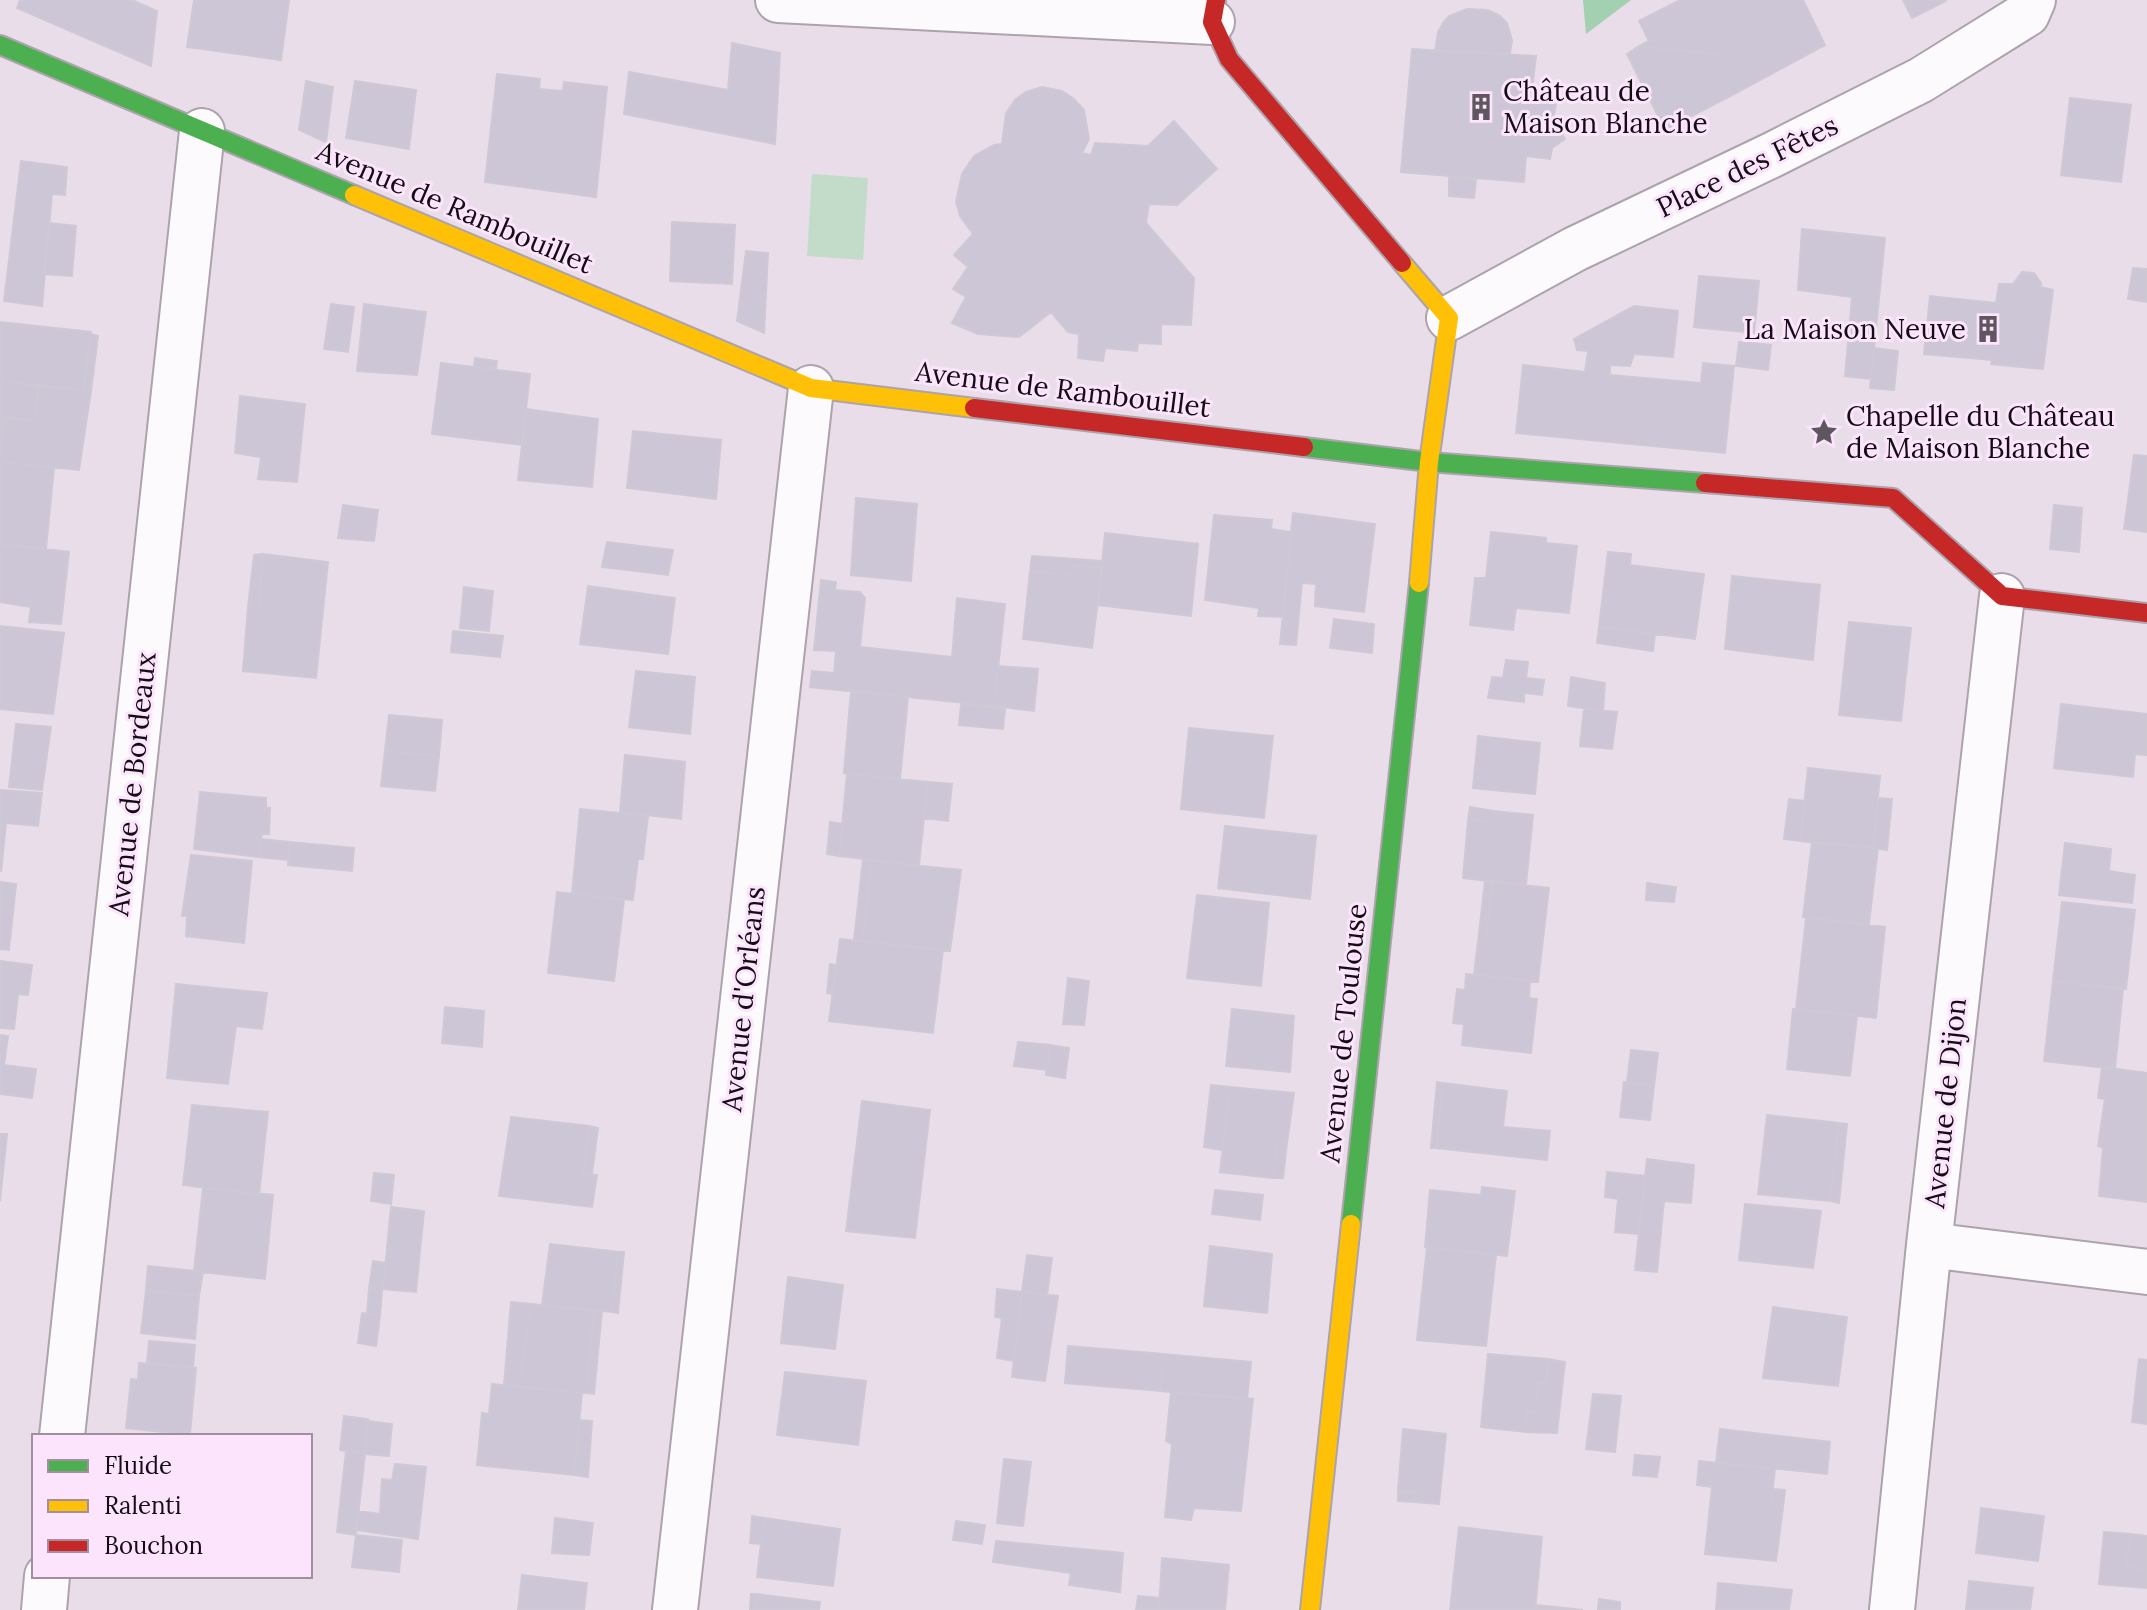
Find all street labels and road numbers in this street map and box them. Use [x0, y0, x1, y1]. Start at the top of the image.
street label: Place des Fêtes [1650, 107, 1844, 225]
street label: Avenue de Rambouillet [310, 132, 599, 282]
street label: Avenue de Rambouillet [912, 353, 1213, 425]
street label: Avenue de Bordeaux [100, 650, 164, 919]
street label: Avenue d'Orléans [713, 885, 773, 1114]
street label: Avenue de Toulouse [1311, 902, 1374, 1165]
street label: Avenue de Dijon [1916, 996, 1974, 1211]

